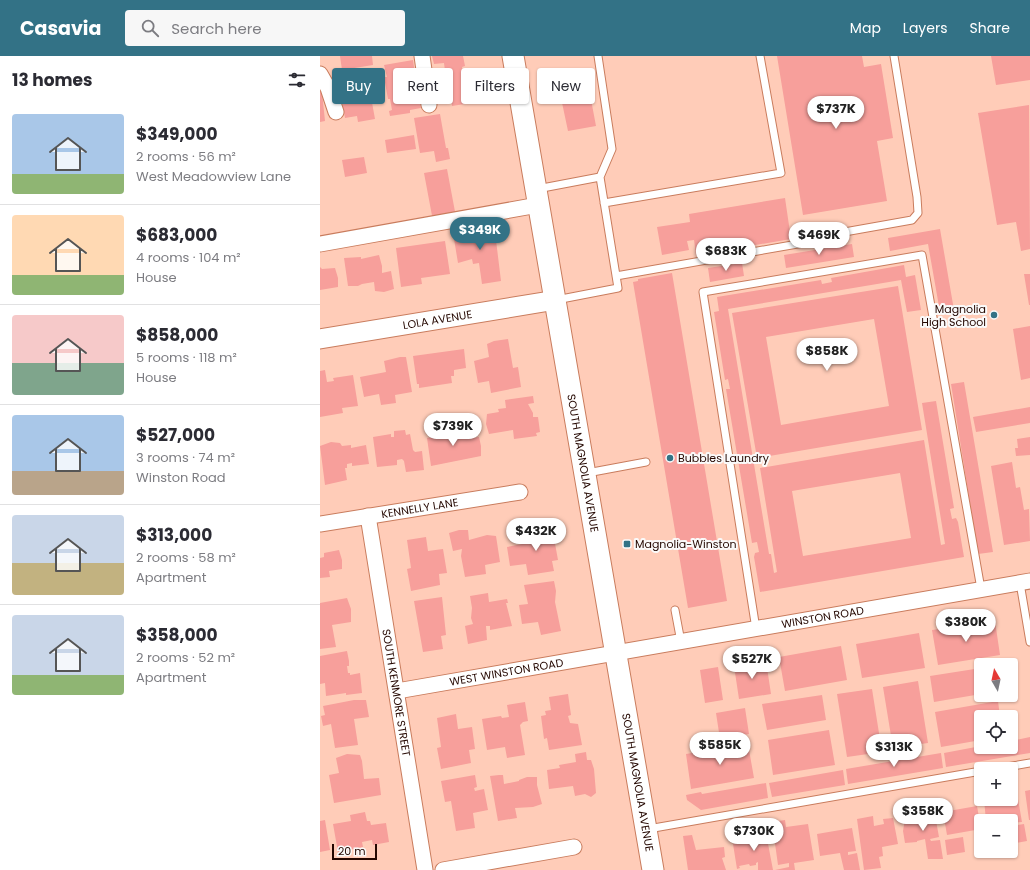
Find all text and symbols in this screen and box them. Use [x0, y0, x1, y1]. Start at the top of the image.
search box [125, 10, 405, 46]
text: Casavia [20, 15, 101, 42]
icon: search [139, 17, 161, 39]
text: Search here [171, 18, 262, 39]
text: Map [850, 18, 881, 38]
text: Layers [903, 18, 947, 38]
text: Share [969, 18, 1010, 38]
text: 13 homes [12, 68, 93, 92]
chip: Buy [332, 68, 385, 104]
chip: Rent [393, 68, 453, 104]
chip: Filters [461, 68, 529, 104]
chip: New [537, 68, 595, 104]
icon: filters [286, 69, 308, 91]
pin: $737K [808, 96, 864, 130]
text: $737K [816, 99, 856, 118]
text: $349,000 [136, 122, 218, 146]
icon: home [44, 130, 92, 178]
text: 2 rooms · 56 m² [136, 147, 236, 166]
text: West Meadowview Lane [136, 167, 291, 186]
pin: $349K [452, 217, 508, 251]
text: $349K [459, 220, 501, 239]
pin: $469K [791, 222, 847, 256]
text: $683,000 [136, 223, 217, 247]
text: $469K [798, 225, 840, 244]
icon: home [44, 231, 92, 279]
pin: $683K [698, 238, 754, 272]
text: $683K [705, 241, 747, 260]
text: 4 rooms · 104 m² [136, 248, 241, 267]
text: House [136, 268, 176, 287]
place label: Magnolia High School [921, 301, 986, 330]
street label: LOLA AVENUE [402, 306, 473, 333]
marker: Magnolia High School [989, 310, 999, 320]
text: $858,000 [136, 323, 218, 347]
icon: home [44, 331, 92, 379]
pin: $858K [799, 338, 855, 372]
text: $858K [806, 341, 848, 360]
text: 5 rooms · 118 m² [136, 348, 237, 367]
text: House [136, 368, 176, 387]
street label: SOUTH MAGNOLIA AVENUE [563, 393, 603, 533]
pin: $739K [425, 413, 481, 447]
text: $739K [433, 416, 473, 435]
text: $527,000 [136, 423, 215, 447]
icon: home [44, 431, 92, 479]
text: 3 rooms · 74 m² [136, 448, 235, 467]
place label: Bubbles Laundry [678, 450, 770, 466]
marker: Bubbles Laundry [665, 453, 675, 463]
text: Winston Road [136, 468, 226, 487]
street label: KENNELLY LANE [380, 494, 459, 522]
pin: $432K [508, 518, 564, 552]
text: $432K [515, 521, 557, 540]
text: $313,000 [136, 523, 212, 547]
icon: home [44, 531, 92, 579]
place label: Magnolia-Winston [635, 536, 737, 552]
marker: Magnolia-Winston [622, 539, 632, 549]
text: 2 rooms · 58 m² [136, 548, 236, 567]
text: Apartment [136, 568, 206, 587]
street label: WINSTON ROAD [780, 602, 865, 632]
pin: $380K [938, 609, 994, 643]
text: $380K [945, 612, 987, 631]
text: $358,000 [136, 623, 218, 647]
street label: SOUTH KENMORE STREET [378, 628, 415, 758]
icon: home [44, 631, 92, 679]
pin: $527K [724, 646, 780, 680]
text: 2 rooms · 52 m² [136, 648, 235, 667]
text: $527K [732, 649, 772, 668]
street label: WEST WINSTON ROAD [448, 654, 565, 690]
north arrow [974, 658, 1018, 702]
map controls [974, 658, 1018, 858]
text: Apartment [136, 668, 206, 687]
button: locate [974, 710, 1018, 754]
street label: SOUTH MAGNOLIA AVENUE [618, 712, 658, 853]
pin: $585K [692, 732, 748, 766]
pin: $313K [866, 734, 922, 768]
text: $585K [699, 735, 741, 754]
text: $313K [875, 737, 913, 756]
button: + [974, 762, 1018, 806]
pin: $358K [895, 798, 951, 832]
text: $358K [902, 801, 944, 820]
button: − [974, 814, 1018, 858]
pin: $730K [726, 818, 782, 852]
text: $730K [734, 821, 774, 840]
scale bar [332, 842, 377, 861]
text: 20 m [338, 843, 366, 859]

